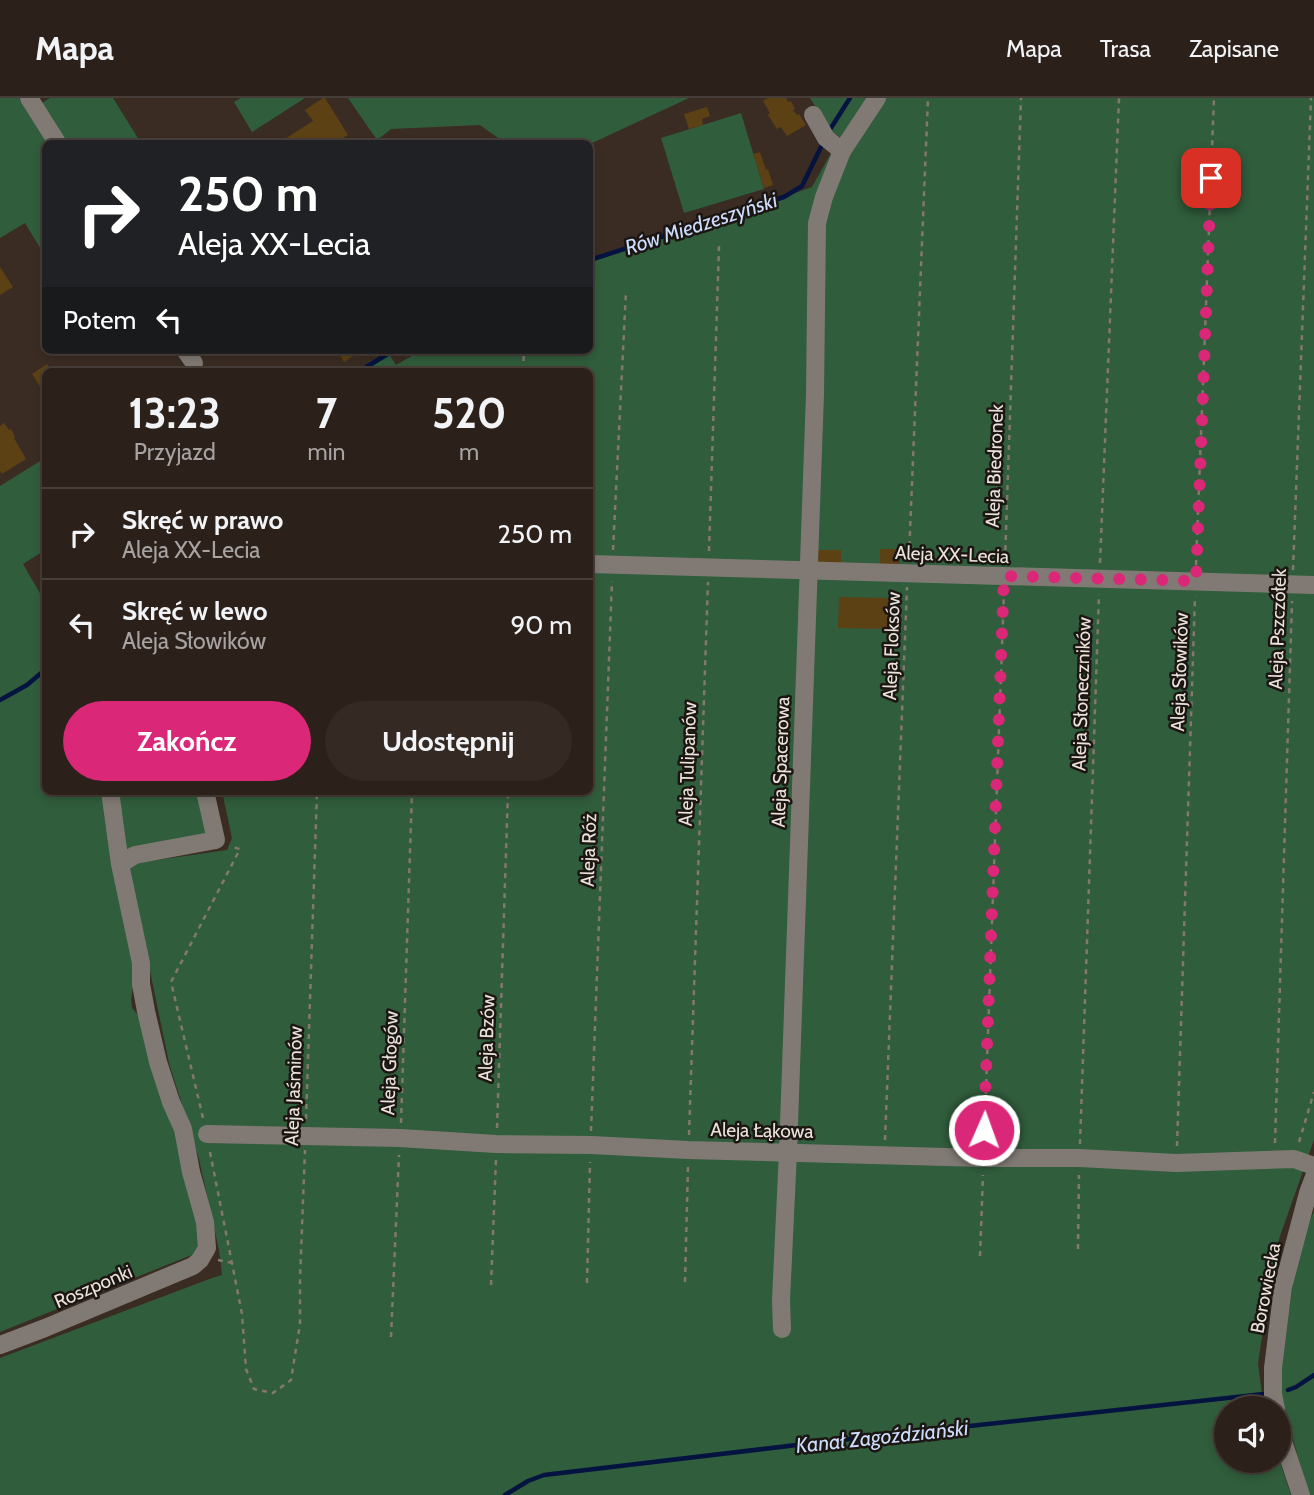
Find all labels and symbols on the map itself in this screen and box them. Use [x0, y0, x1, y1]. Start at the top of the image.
pin [1181, 148, 1241, 208]
water label: Rów Miedzeszyński [621, 187, 781, 260]
street label: Aleja Biedronek [981, 403, 1008, 528]
street label: Aleja XX-Lecia [894, 541, 1009, 568]
street label: Aleja Pszczółek [1264, 568, 1291, 690]
street label: Aleja Floksów [878, 591, 905, 701]
street label: Aleja Słowików [1166, 612, 1193, 732]
street label: Aleja Słoneczników [1067, 616, 1096, 771]
street label: Aleja Spacerowa [767, 696, 794, 828]
street label: Aleja Tulipanów [674, 701, 701, 827]
street label: Aleja Róż [576, 813, 601, 887]
street label: Aleja Bzów [473, 994, 500, 1082]
street label: Aleja Głogów [376, 1010, 403, 1116]
street label: Aleja Jaśminów [280, 1025, 307, 1146]
position arrow [947, 1093, 1021, 1167]
street label: Aleja Łąkowa [710, 1118, 814, 1143]
street label: Borowiecka [1245, 1241, 1286, 1335]
street label: Roszponki [51, 1260, 136, 1313]
water label: Kanał Zagoździański [794, 1415, 970, 1458]

